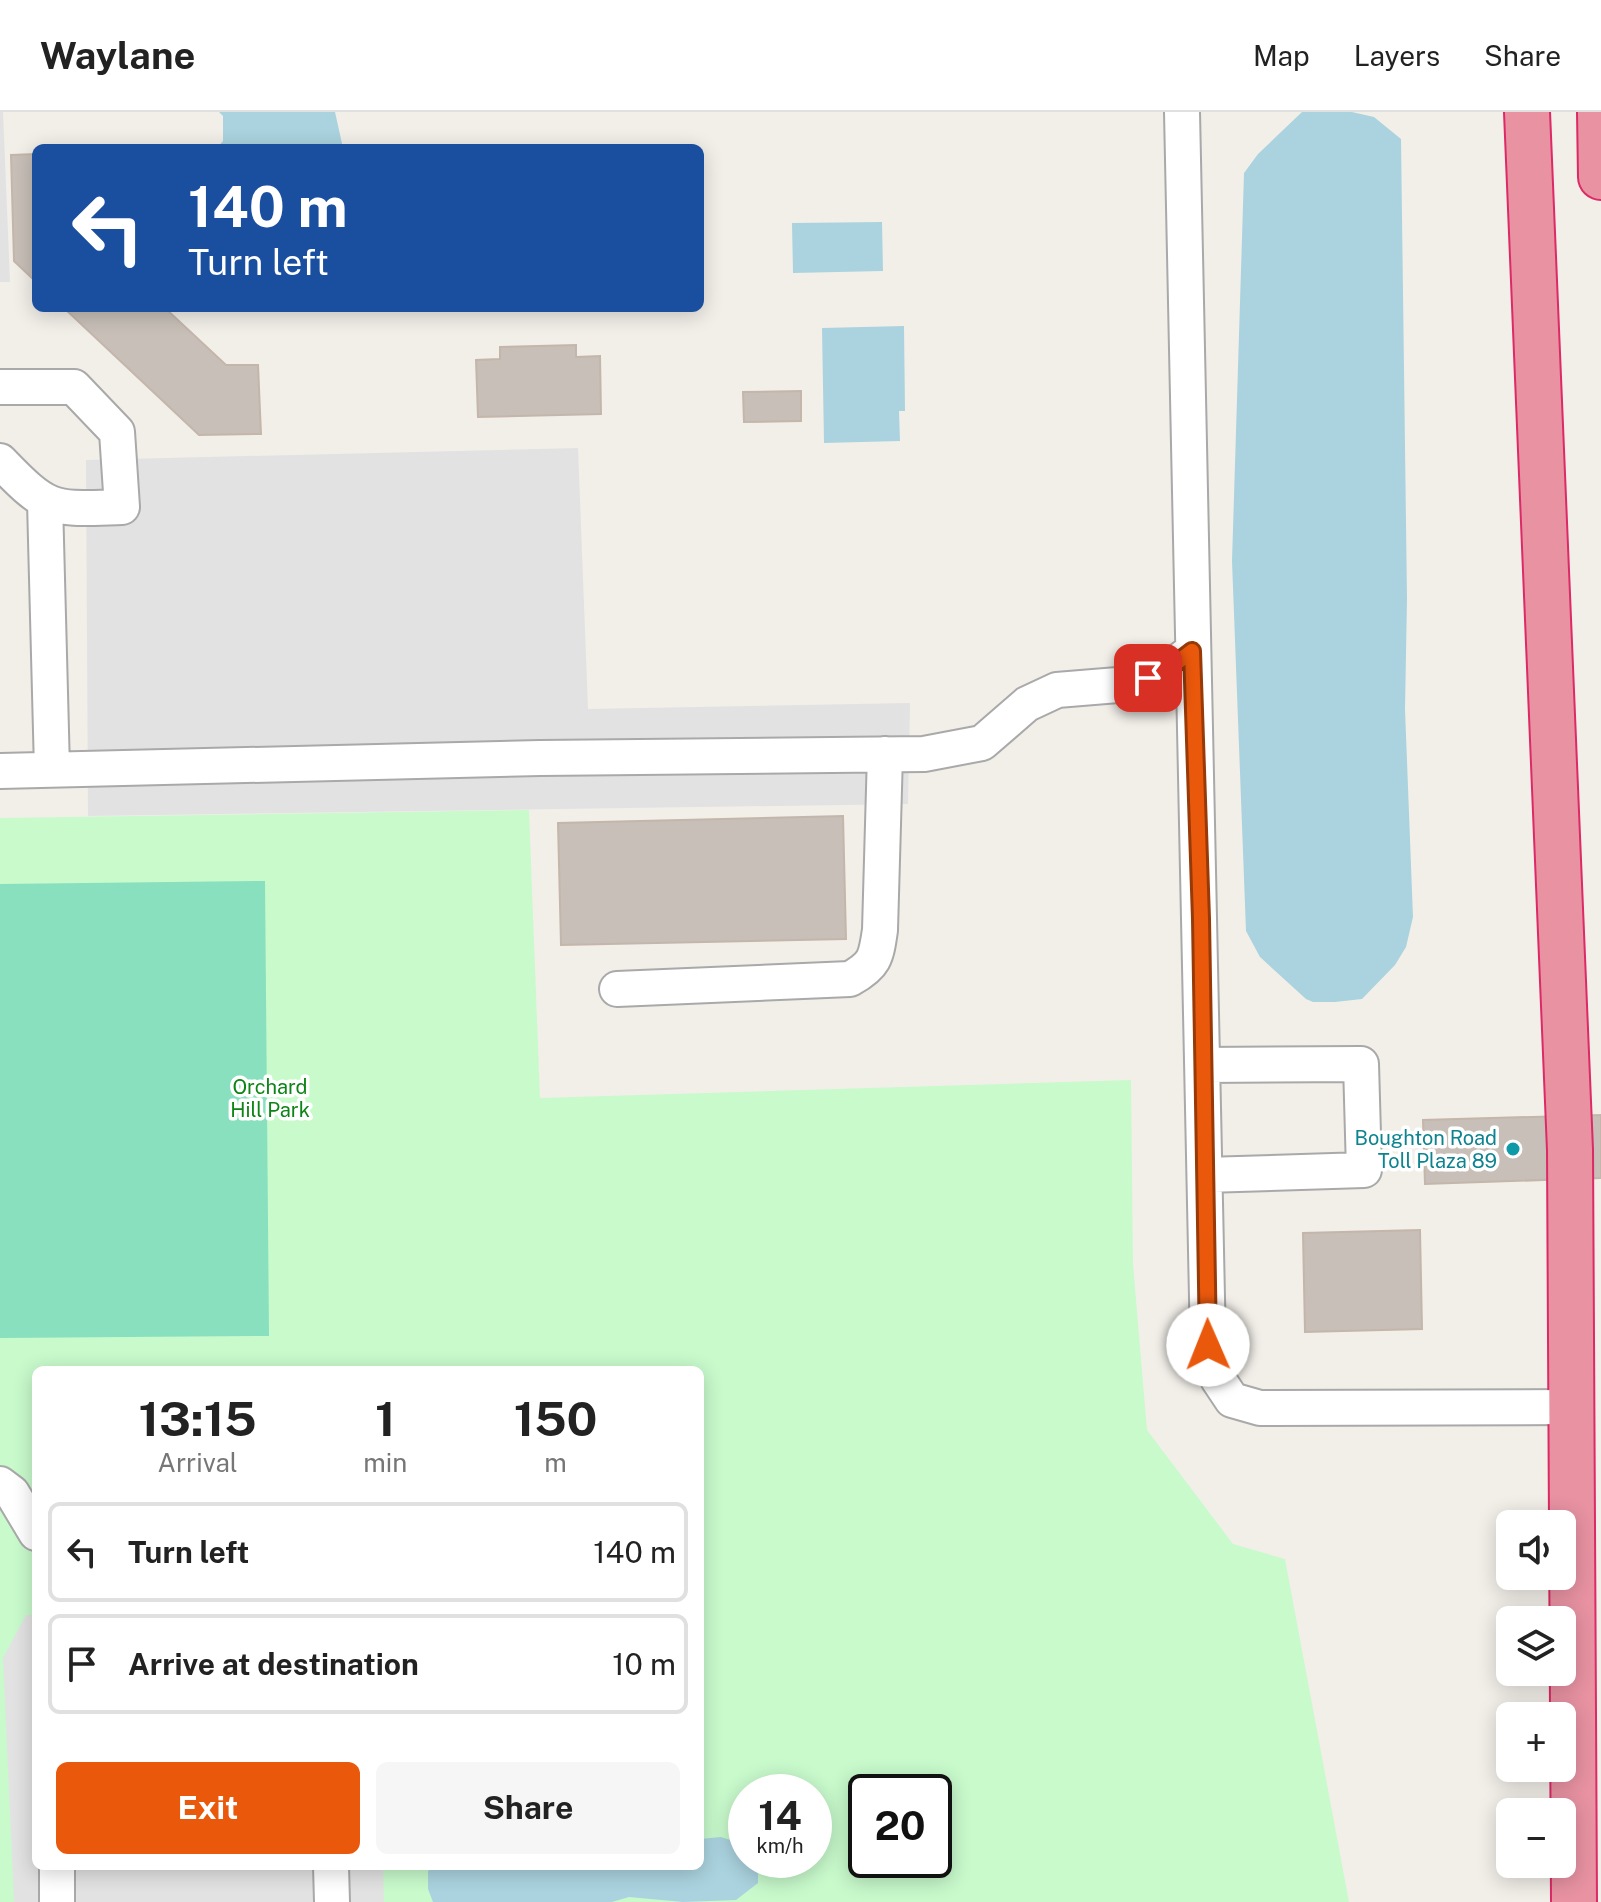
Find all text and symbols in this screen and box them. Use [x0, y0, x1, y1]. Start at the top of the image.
text: Waylane [40, 33, 195, 78]
text: Map [1253, 39, 1310, 72]
text: Layers [1354, 39, 1440, 72]
text: Share [1484, 39, 1561, 72]
text: 140 m [188, 174, 348, 240]
icon: left [56, 176, 160, 280]
text: Turn left [188, 241, 329, 283]
pin [1114, 644, 1182, 712]
icon: arrive [1126, 656, 1170, 700]
park label: Orchard Hill Park [230, 1075, 310, 1122]
place label: Boughton Road Toll Plaza 89 [1355, 1126, 1497, 1173]
marker: Boughton Road Toll Plaza 89 [1504, 1140, 1522, 1158]
position arrow [1166, 1303, 1250, 1387]
text: 13:15 [138, 1390, 257, 1447]
text: 1 [375, 1390, 395, 1447]
text: 150 [514, 1390, 598, 1447]
text: Arrival [157, 1447, 238, 1478]
text: min [363, 1447, 407, 1478]
text: m [544, 1447, 567, 1478]
map controls [1496, 1510, 1576, 1878]
button: sound [1496, 1510, 1576, 1590]
icon: left [60, 1530, 104, 1574]
text: Turn left [128, 1534, 249, 1570]
text: 140 m [593, 1534, 676, 1570]
button: layers [1496, 1606, 1576, 1686]
icon: arrive [60, 1642, 104, 1686]
text: Arrive at destination [128, 1646, 419, 1682]
text: 10 m [612, 1646, 676, 1682]
button: + [1496, 1702, 1576, 1782]
button: Exit [56, 1762, 360, 1854]
button: Share [376, 1762, 680, 1854]
speed limit sign: 20 [848, 1774, 952, 1878]
text: 14 [758, 1792, 802, 1839]
button: − [1496, 1798, 1576, 1878]
text: km/h [756, 1834, 804, 1858]

